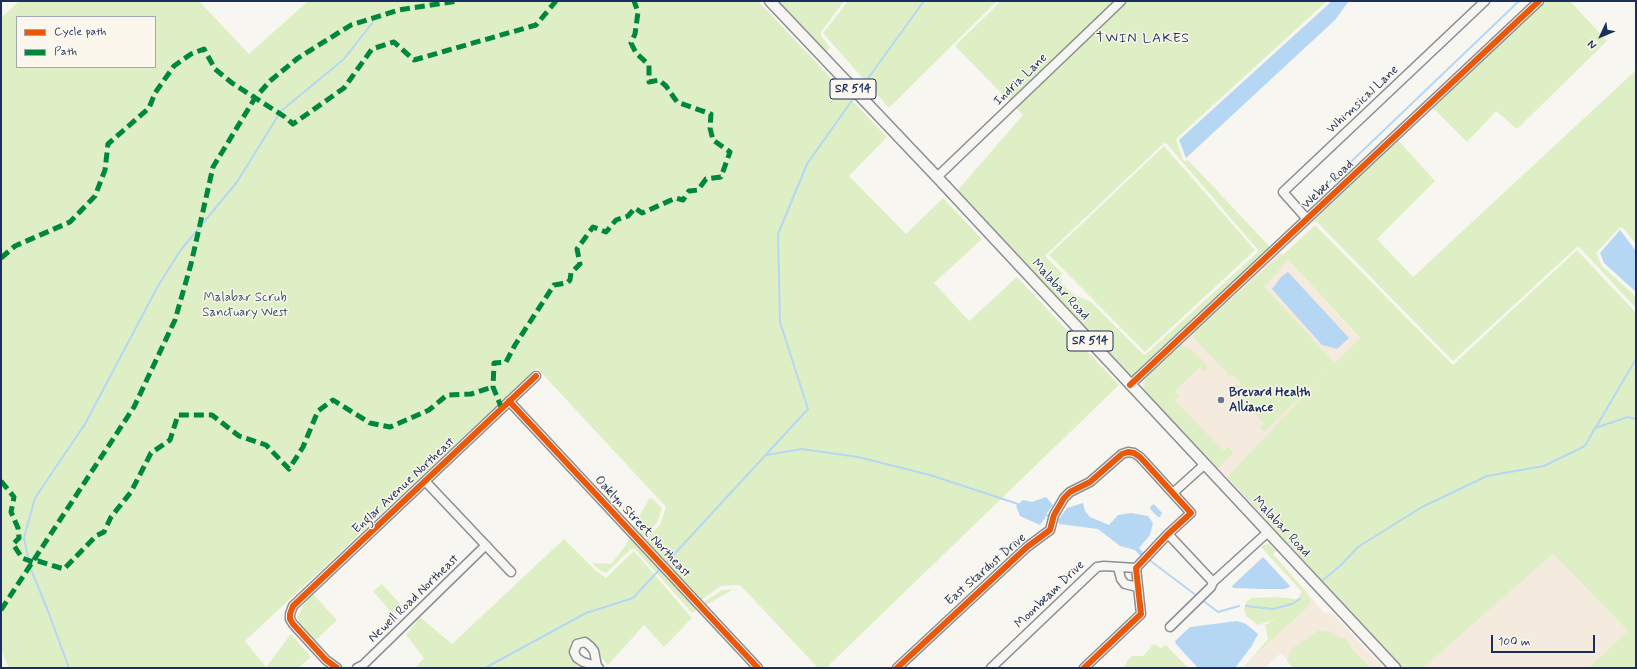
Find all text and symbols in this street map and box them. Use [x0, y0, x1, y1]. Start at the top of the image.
legend [16, 16, 156, 68]
north arrow [1581, 16, 1621, 56]
text: Cycle path [54, 24, 106, 40]
district label: TWIN LAKES [1096, 31, 1190, 47]
text: N [1585, 37, 1600, 52]
text: Path [54, 44, 77, 60]
street label: Indria Lane [991, 51, 1051, 109]
street label: Whimsical Lane [1324, 63, 1402, 137]
road number: SR 514 [830, 79, 876, 99]
street label: Weber Road [1299, 157, 1357, 213]
street label: Malabar Road [1028, 256, 1092, 324]
park label: Malabar Scrub Sanctuary West [202, 290, 288, 321]
road number: SR 514 [1067, 331, 1113, 351]
place label: Brevard Health Alliance [1229, 385, 1310, 416]
marker: Brevard Health Alliance [1216, 395, 1226, 405]
street label: Englar Avenue Northeast [350, 434, 458, 538]
street label: Oaklyn Street Northeast [591, 473, 693, 581]
street label: Malabar Road [1249, 493, 1313, 561]
street label: East Stardust Drive [942, 531, 1030, 609]
street label: Newell Road Northeast [365, 552, 463, 646]
street label: Moonbeam Drive [1012, 558, 1088, 632]
scale bar [1493, 627, 1597, 653]
text: 100 m [1498, 634, 1530, 650]

